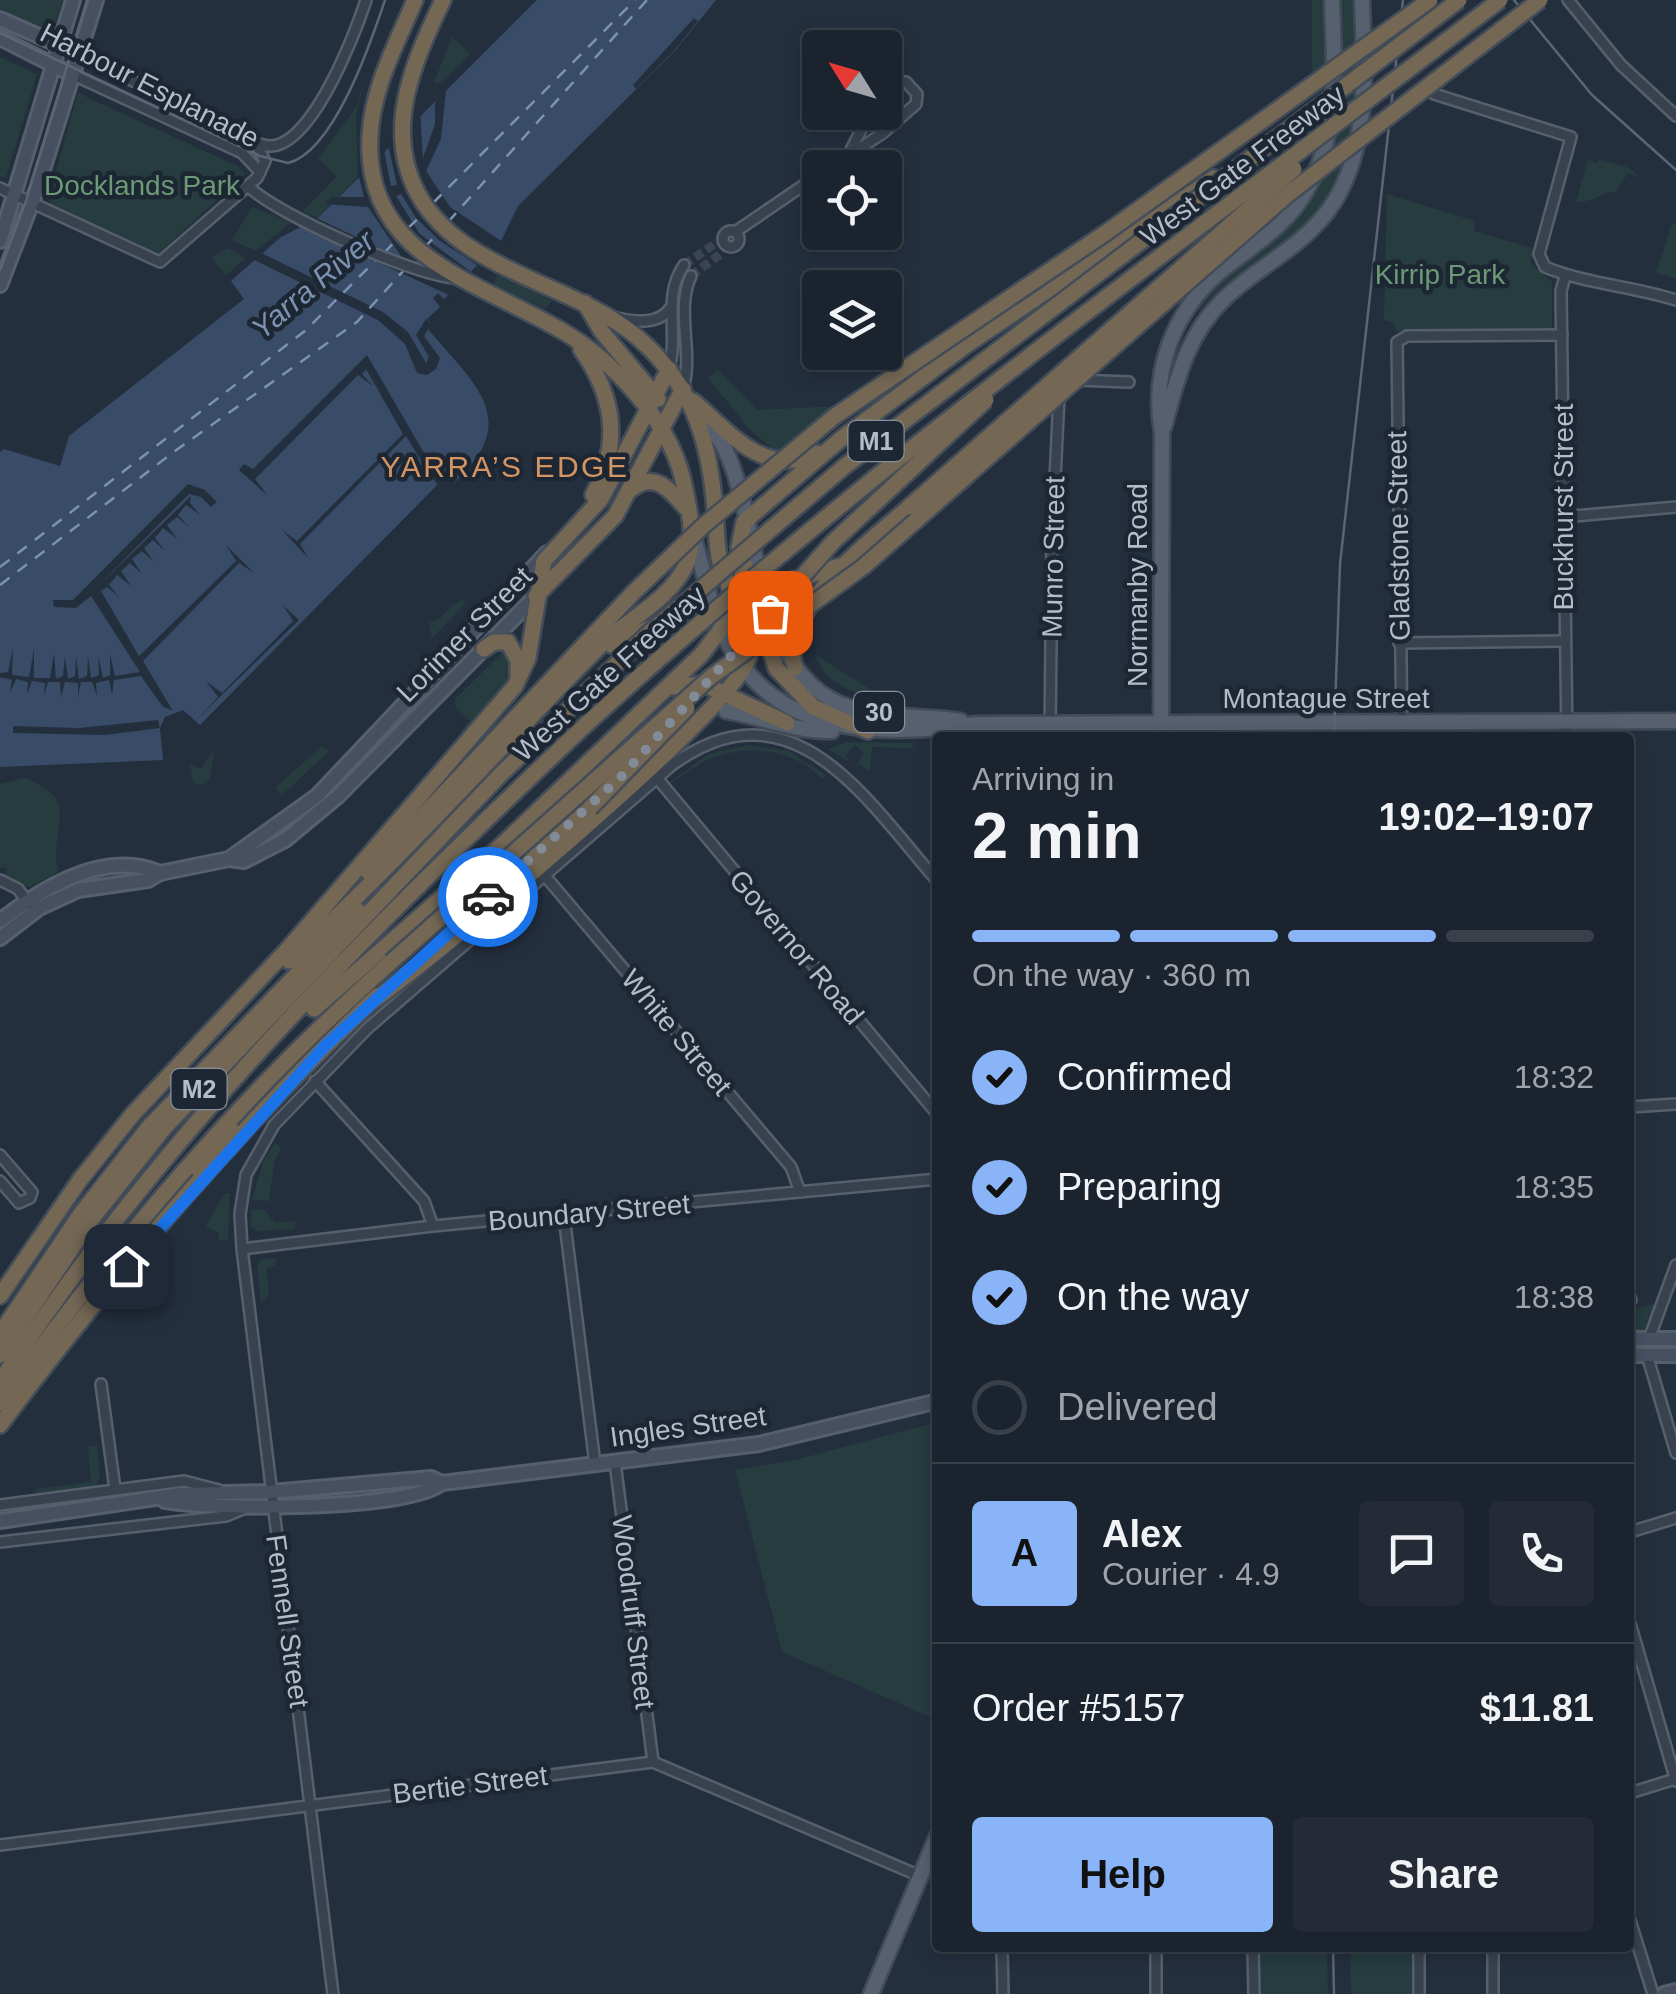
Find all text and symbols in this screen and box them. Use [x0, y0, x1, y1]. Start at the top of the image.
street label: Harbour Esplanade [35, 17, 264, 154]
north arrow [802, 30, 902, 130]
map controls [802, 30, 902, 370]
street label: West Gate Freeway [1134, 79, 1350, 252]
button: locate [802, 150, 902, 250]
park label: Docklands Park [44, 170, 241, 201]
water label: Yarra River [245, 223, 381, 345]
park label: Kirrip Park [1375, 259, 1506, 290]
button: layers [802, 270, 902, 370]
street label: Buckhurst Street [1548, 403, 1579, 610]
road number: M1 [848, 421, 904, 461]
street label: Gladstone Street [1381, 430, 1416, 641]
district label: YARRA’S EDGE [381, 450, 629, 483]
street label: Munro Street [1037, 476, 1070, 638]
street label: Normanby Road [1122, 483, 1153, 687]
street label: Lorimer Street [391, 561, 538, 708]
pin [728, 571, 813, 656]
street label: West Gate Freeway [507, 579, 711, 767]
icon: bag [743, 586, 798, 641]
street label: Montague Street [1222, 683, 1430, 714]
road number: 30 [854, 692, 904, 732]
text: Arriving in [972, 761, 1114, 797]
text: 19:02–19:07 [1378, 796, 1594, 838]
text: 2 min [972, 799, 1142, 872]
courier [438, 847, 538, 947]
street label: Governor Road [723, 864, 870, 1031]
icon: car [461, 870, 516, 925]
text: On the way · 360 m [972, 957, 1251, 993]
street label: White Street [615, 963, 738, 1101]
icon: check [972, 1050, 1027, 1105]
text: Confirmed [1057, 1056, 1232, 1098]
text: 18:32 [1514, 1059, 1594, 1095]
road number: M2 [172, 1069, 226, 1109]
icon: check [972, 1160, 1027, 1215]
text: Preparing [1057, 1166, 1222, 1208]
text: 18:35 [1514, 1169, 1594, 1205]
street label: Boundary Street [487, 1188, 691, 1237]
pin [84, 1224, 169, 1309]
icon: home [99, 1239, 154, 1294]
icon: check [972, 1270, 1027, 1325]
text: On the way [1057, 1276, 1249, 1318]
text: 18:38 [1514, 1279, 1594, 1315]
text: Delivered [1057, 1386, 1218, 1428]
street label: Ingles Street [608, 1400, 768, 1453]
button: chat [1359, 1501, 1464, 1606]
button: phone [1489, 1501, 1594, 1606]
street label: Woodruff Street [606, 1513, 661, 1711]
text: Alex [1102, 1513, 1182, 1555]
text: A [1011, 1532, 1038, 1574]
street label: Fennell Street [260, 1533, 315, 1710]
text: Courier · 4.9 [1102, 1556, 1280, 1592]
text: Order #5157 [972, 1687, 1185, 1729]
text: $11.81 [1480, 1687, 1594, 1729]
street label: Bertie Street [391, 1760, 549, 1809]
button: Help [972, 1817, 1273, 1932]
button: Share [1293, 1817, 1594, 1932]

